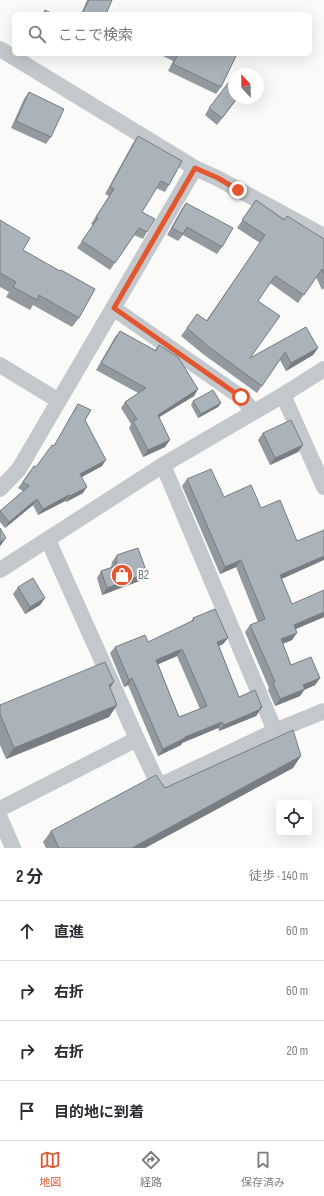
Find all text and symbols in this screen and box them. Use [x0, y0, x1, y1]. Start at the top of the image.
search box [12, 12, 312, 56]
icon: search [26, 23, 48, 45]
text: ここで検索 [58, 26, 133, 45]
north arrow [228, 68, 264, 104]
route end [229, 181, 247, 199]
route start [232, 388, 250, 406]
shop icon: B2 [109, 562, 135, 588]
place label: B2 [138, 567, 149, 583]
map controls [276, 800, 312, 836]
button: locate [276, 800, 312, 836]
text: 2 分 [16, 867, 43, 887]
text: 徒歩 · 140 m [249, 868, 308, 884]
icon: ahead [16, 920, 38, 942]
text: 直進 [54, 923, 84, 942]
text: 60 m [286, 923, 308, 939]
icon: right [16, 980, 38, 1002]
text: 右折 [54, 983, 84, 1002]
text: 60 m [286, 983, 308, 999]
icon: right [16, 1040, 38, 1062]
text: 右折 [54, 1043, 84, 1062]
text: 20 m [286, 1043, 308, 1059]
icon: arrive [16, 1100, 38, 1122]
text: 目的地に到着 [54, 1103, 144, 1122]
tab: 地図 [39, 1149, 61, 1189]
tab: 経路 [140, 1149, 162, 1189]
tab: 保存済み [241, 1149, 285, 1189]

